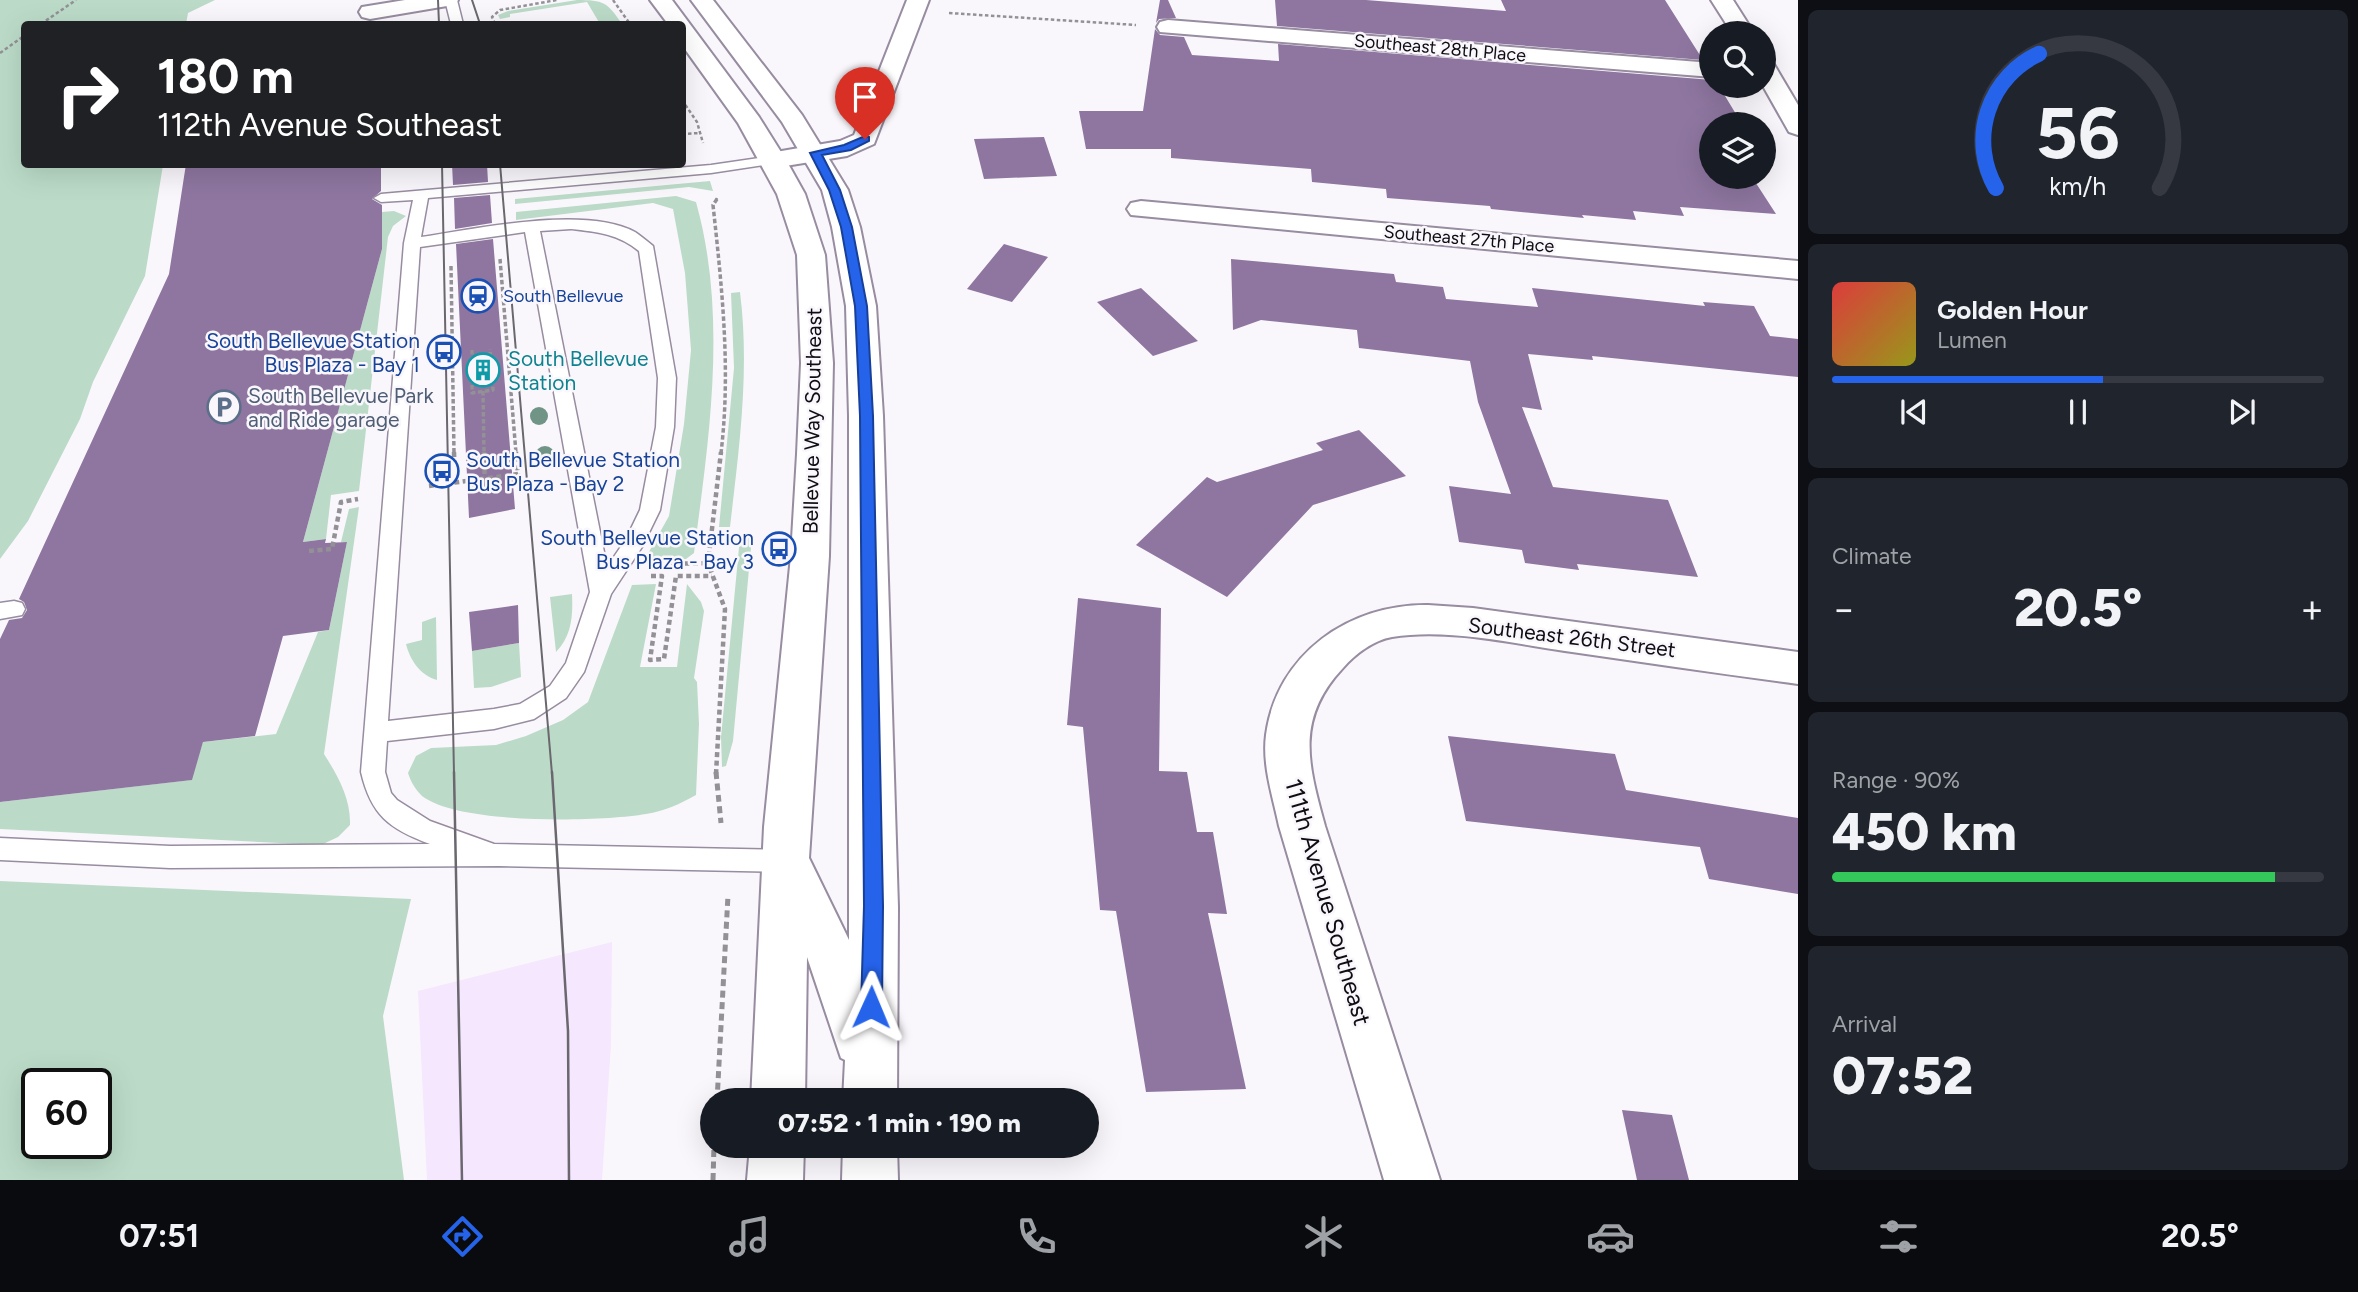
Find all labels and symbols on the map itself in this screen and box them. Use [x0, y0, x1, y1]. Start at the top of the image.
street label: Southeast 28th Place [1353, 30, 1527, 66]
pin [835, 67, 895, 139]
street label: Southeast 27th Place [1383, 221, 1555, 257]
station icon: South Bellevue [459, 277, 497, 315]
place label: South Bellevue [503, 285, 624, 307]
street label: Bellevue Way Southeast [798, 308, 826, 534]
place label: South Bellevue Station Bus Plaza - Bay 1 [206, 328, 420, 377]
bus stop icon: South Bellevue Station Bus Plaza - Bay 1 [425, 333, 463, 371]
place label: South Bellevue Station [508, 346, 648, 395]
building icon: South Bellevue Station [464, 351, 502, 389]
place label: South Bellevue Park and Ride garage [248, 383, 434, 432]
parking icon: South Bellevue Park and Ride garage [205, 388, 243, 426]
place label: South Bellevue Station Bus Plaza - Bay 2 [466, 447, 680, 496]
bus stop icon: South Bellevue Station Bus Plaza - Bay 2 [423, 452, 461, 490]
place label: South Bellevue Station Bus Plaza - Bay 3 [540, 525, 754, 574]
bus stop icon: South Bellevue Station Bus Plaza - Bay 3 [760, 530, 798, 568]
street label: Southeast 26th Street [1467, 612, 1677, 662]
street label: 111th Avenue Southeast [1279, 775, 1377, 1029]
position arrow [834, 970, 908, 1044]
speed limit sign: 60 [21, 1068, 112, 1159]

